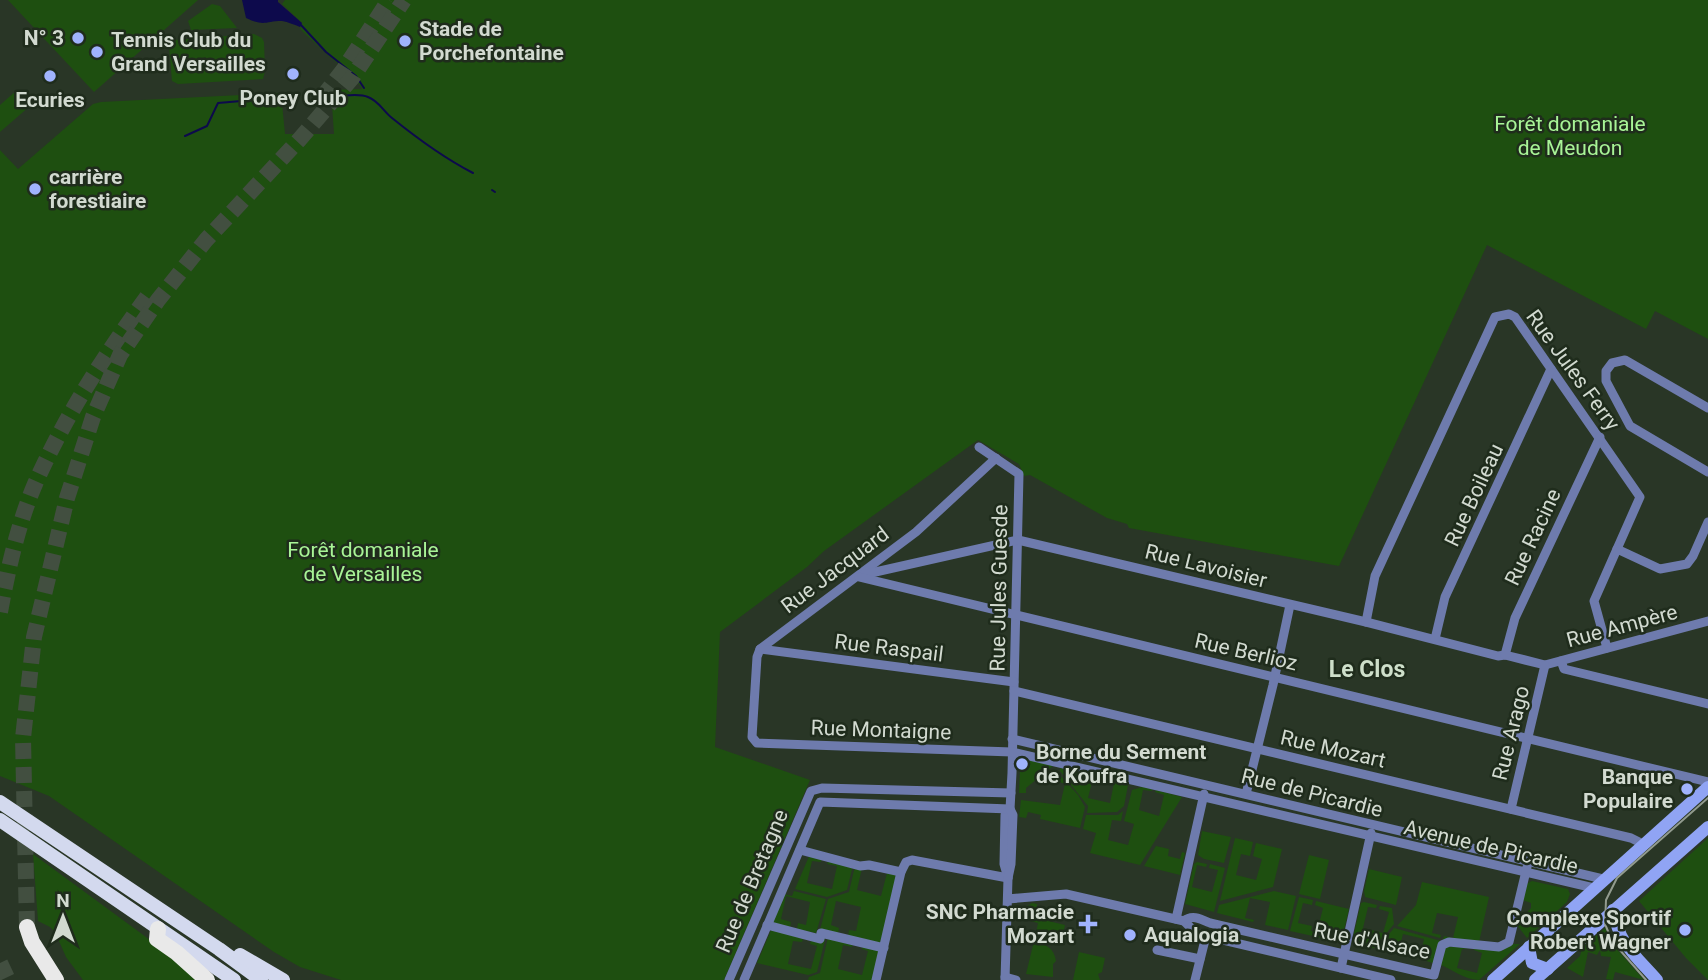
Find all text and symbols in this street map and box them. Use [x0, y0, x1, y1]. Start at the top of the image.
place label: Stade de Porchefontaine [419, 17, 564, 65]
place label: N° 3 [24, 26, 64, 50]
place label: Tennis Club du Grand Versailles [111, 28, 266, 76]
marker: N° 3 [70, 30, 86, 46]
marker: Stade de Porchefontaine [397, 33, 413, 49]
marker: Tennis Club du Grand Versailles [89, 44, 105, 60]
marker: Poney Club [285, 66, 301, 82]
marker: Ecuries [42, 68, 58, 84]
place label: Poney Club [240, 86, 347, 110]
place label: Ecuries [15, 88, 85, 112]
park label: Forêt domaniale de Meudon [1494, 112, 1646, 160]
place label: carrière forestiaire [49, 165, 146, 213]
marker: carrière forestiaire [27, 181, 43, 197]
street label: Rue Jules Ferry [1521, 305, 1625, 435]
street label: Rue Boileau [1440, 440, 1508, 550]
street label: Rue Racine [1500, 485, 1566, 589]
street label: Rue Jules Guesde [986, 504, 1012, 672]
street label: Rue Jacquard [776, 522, 894, 618]
park label: Forêt domaniale de Versailles [287, 538, 439, 586]
street label: Rue Lavoisier [1143, 539, 1269, 593]
street label: Rue Ampère [1564, 600, 1680, 652]
street label: Rue Raspail [833, 629, 945, 667]
street label: Rue Berlioz [1192, 629, 1300, 675]
district label: Le Clos [1329, 656, 1405, 683]
street label: Rue Arago [1488, 683, 1534, 783]
street label: Rue Montaigne [810, 716, 952, 744]
street label: Rue Mozart [1278, 725, 1388, 773]
place label: Borne du Serment de Koufra [1036, 740, 1206, 788]
marker: Borne du Serment de Koufra [1014, 756, 1030, 772]
street label: Rue de Picardie [1239, 764, 1385, 822]
place label: Banque Populaire [1583, 765, 1673, 813]
marker: Banque Populaire [1679, 781, 1695, 797]
street label: Rue de Bretagne [711, 806, 793, 956]
street label: Avenue de Picardie [1402, 815, 1580, 879]
north arrow [28, 882, 98, 952]
text: N [56, 889, 70, 912]
place label: SNC Pharmacie Mozart [926, 900, 1074, 948]
place label: Complexe Sportif Robert Wagner [1506, 906, 1671, 954]
marker: SNC Pharmacie Mozart [1080, 916, 1096, 932]
street label: Rue d'Alsace [1312, 918, 1432, 964]
marker: Complexe Sportif Robert Wagner [1677, 922, 1693, 938]
place label: Aqualogia [1144, 923, 1239, 947]
marker: Aqualogia [1122, 927, 1138, 943]

